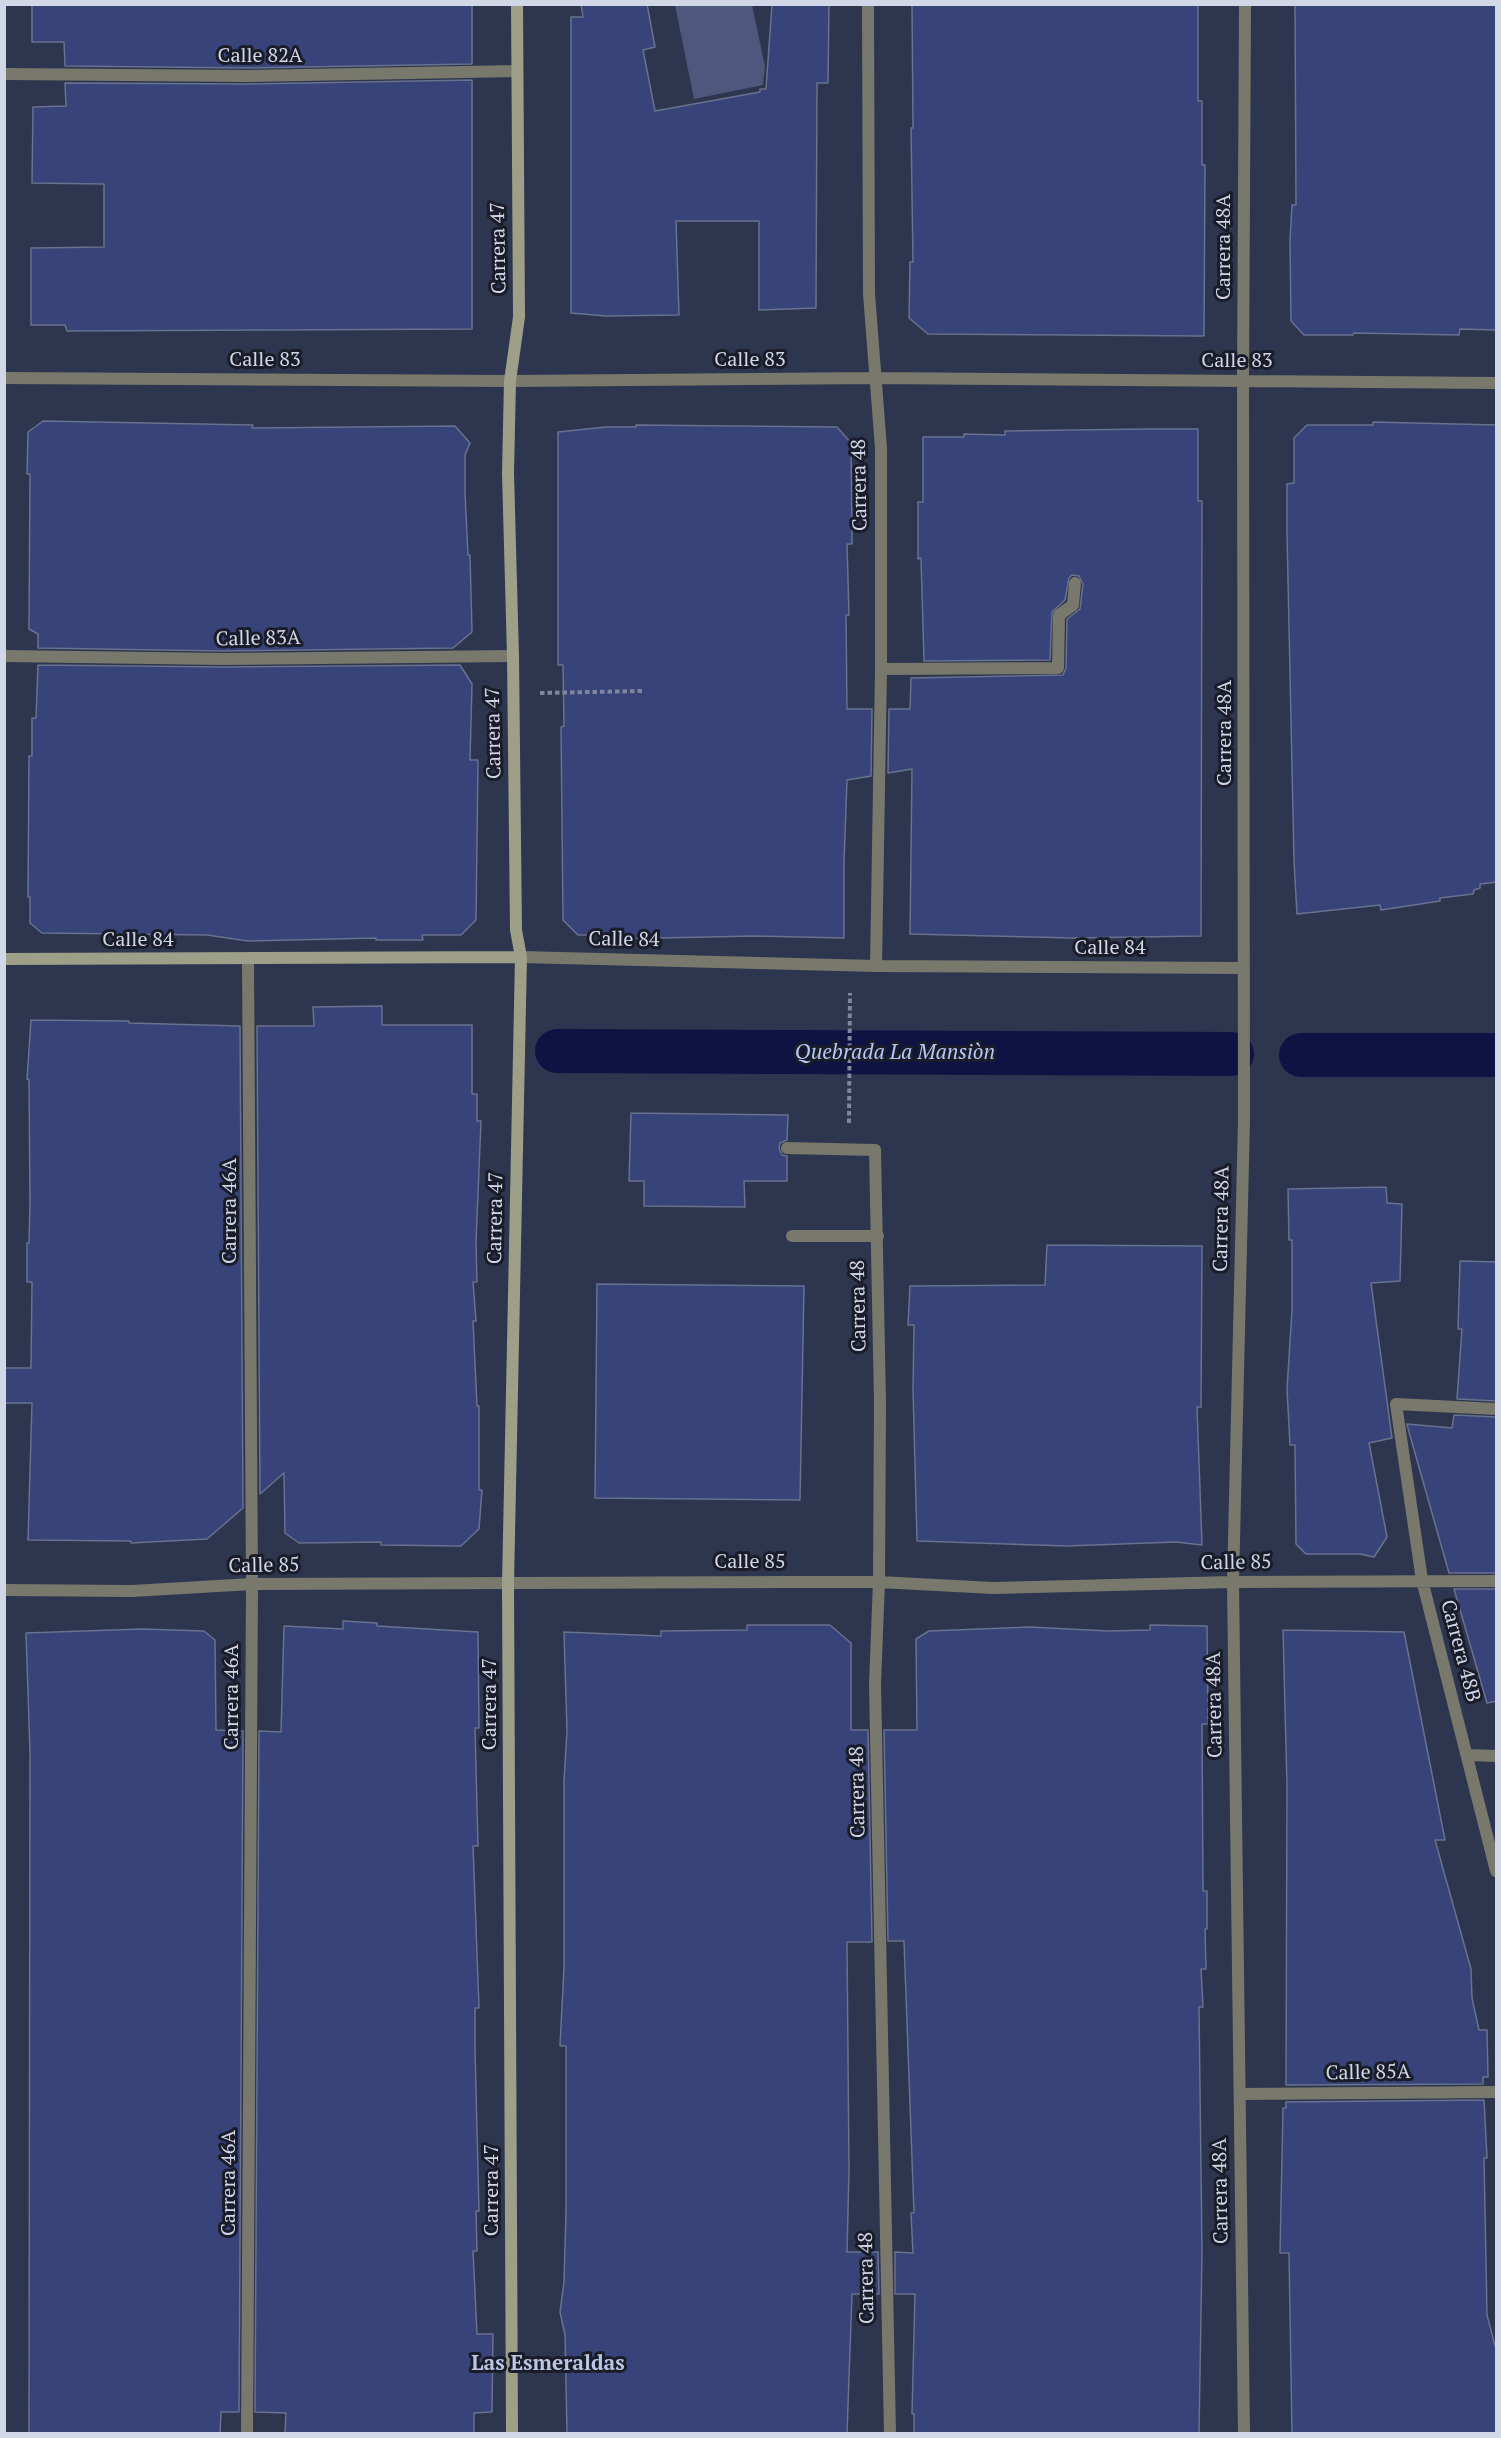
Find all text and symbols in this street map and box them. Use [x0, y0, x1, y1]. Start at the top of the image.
street label: Calle 82A [218, 44, 302, 68]
street label: Carrera 48A [1212, 194, 1236, 300]
street label: Carrera 47 [486, 202, 512, 294]
street label: Calle 83 [229, 348, 301, 372]
street label: Calle 83 [714, 348, 786, 372]
street label: Calle 83 [1201, 349, 1273, 373]
street label: Carrera 48 [847, 439, 873, 531]
street label: Calle 83A [215, 626, 301, 652]
street label: Carrera 48A [1213, 680, 1237, 786]
street label: Carrera 47 [481, 687, 507, 779]
street label: Calle 84 [588, 927, 660, 953]
street label: Calle 84 [102, 928, 174, 952]
street label: Calle 84 [1074, 936, 1146, 960]
water label: Quebrada La Mansiòn [795, 1040, 995, 1066]
street label: Carrera 46A [218, 1158, 242, 1264]
street label: Carrera 48A [1209, 1166, 1235, 1272]
street label: Carrera 47 [483, 1172, 509, 1264]
street label: Carrera 48 [846, 1260, 872, 1352]
street label: Calle 85 [714, 1550, 786, 1574]
street label: Calle 85 [1200, 1550, 1272, 1576]
street label: Calle 85 [228, 1553, 300, 1579]
street label: Carrera 48B [1435, 1597, 1485, 1705]
street label: Carrera 46A [220, 1644, 244, 1750]
street label: Carrera 48A [1202, 1652, 1228, 1758]
street label: Carrera 47 [478, 1658, 502, 1750]
street label: Carrera 48 [845, 1746, 871, 1838]
street label: Calle 85A [1325, 2060, 1411, 2086]
street label: Carrera 46A [217, 2130, 241, 2236]
street label: Carrera 48A [1208, 2138, 1234, 2244]
street label: Carrera 47 [480, 2144, 504, 2236]
street label: Carrera 48 [854, 2232, 880, 2324]
district label: Las Esmeraldas [471, 2351, 625, 2377]

